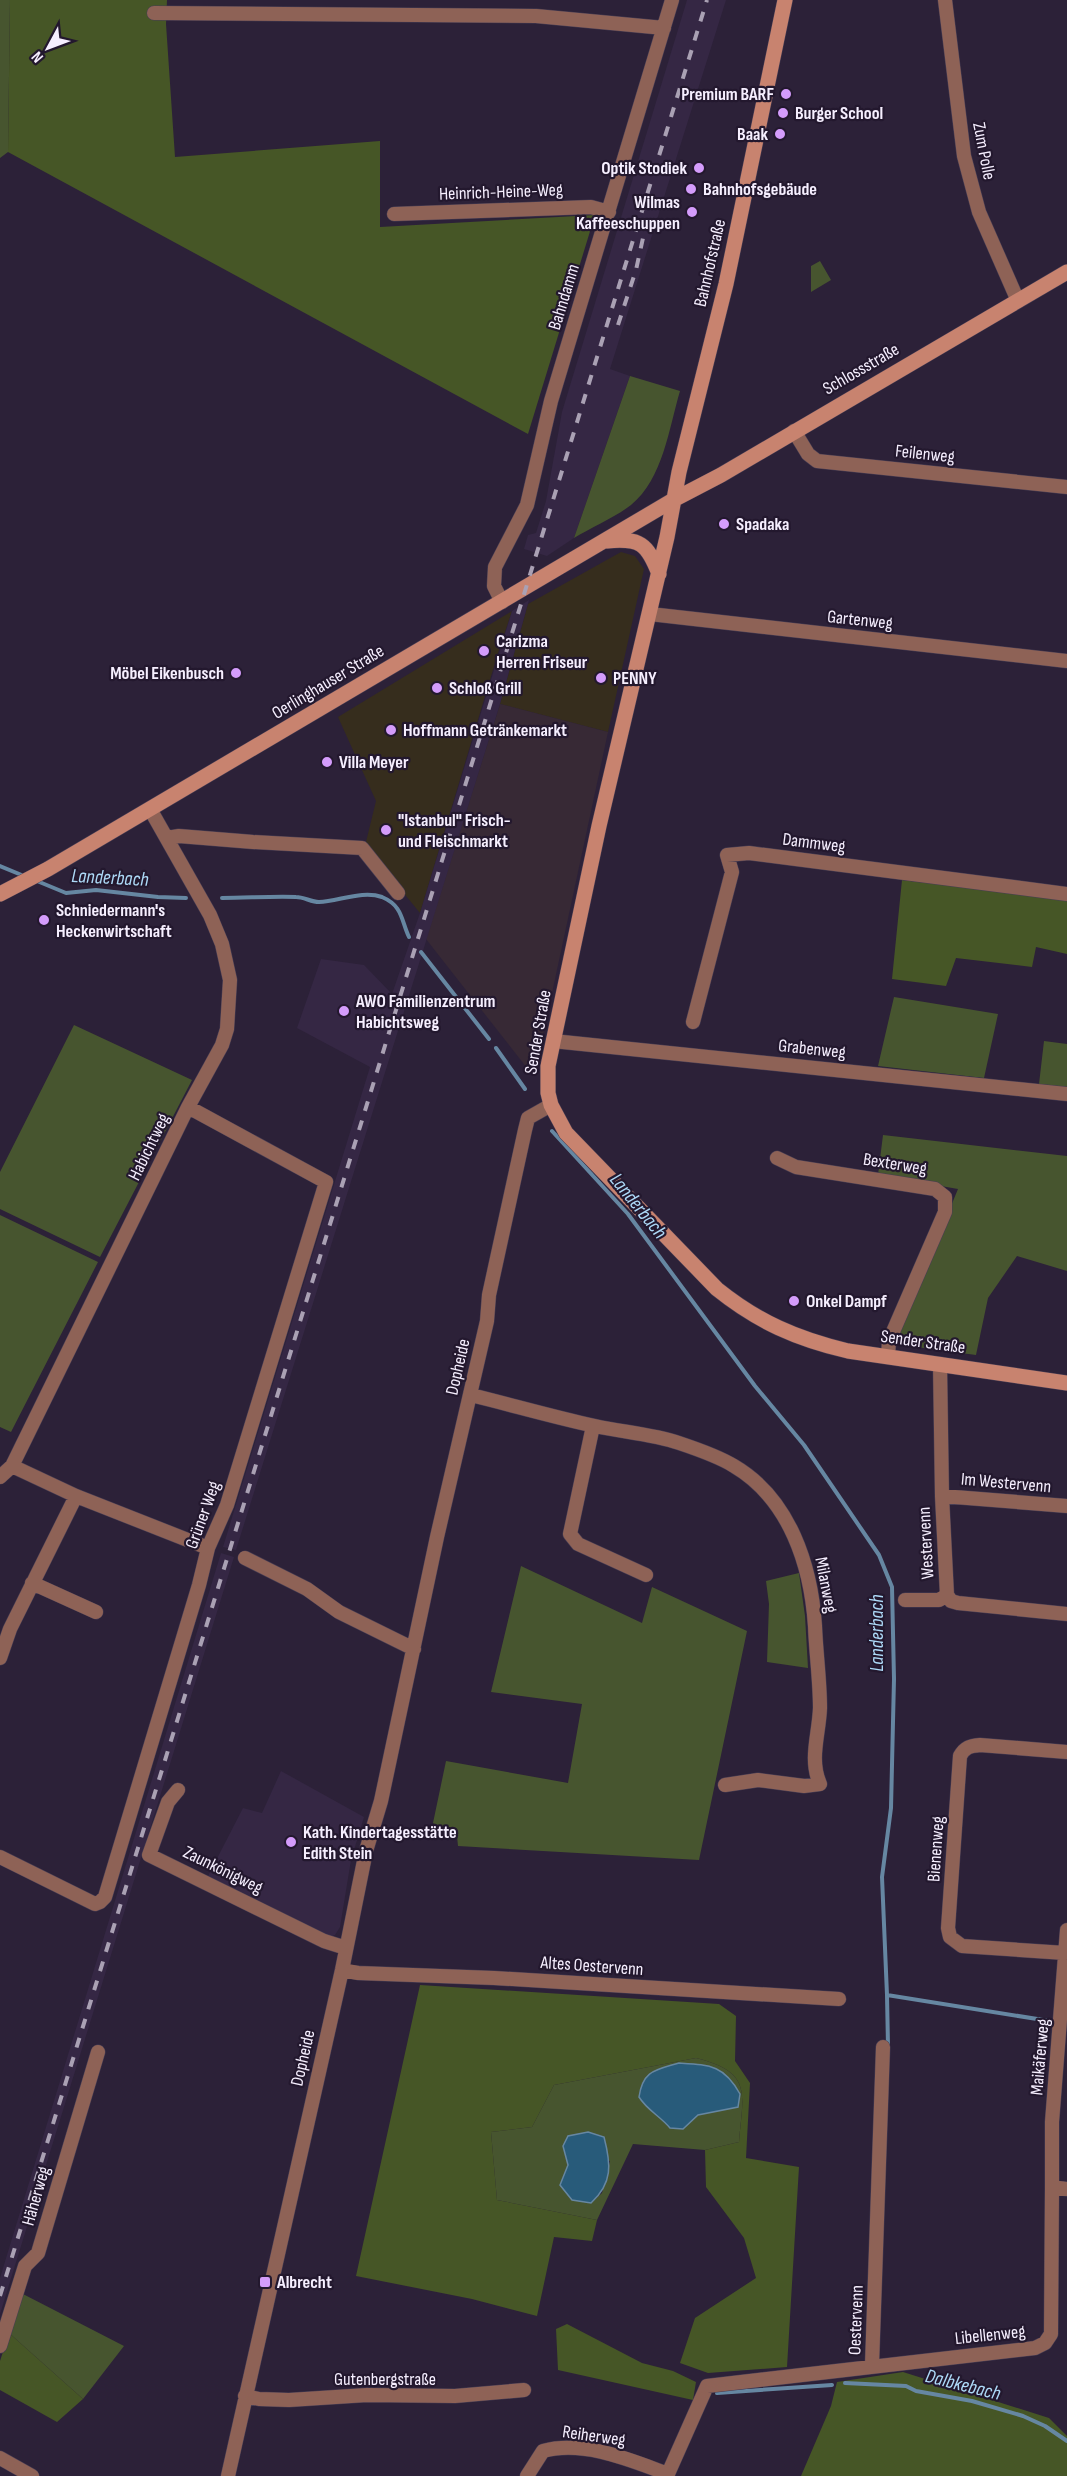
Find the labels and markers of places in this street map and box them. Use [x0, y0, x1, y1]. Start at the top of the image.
place label: Premium BARF [681, 84, 774, 105]
marker: Premium BARF [779, 87, 793, 101]
place label: Burger School [795, 103, 883, 124]
marker: Burger School [776, 106, 790, 120]
place label: Baak [737, 124, 768, 145]
marker: Baak [773, 127, 787, 141]
place label: Optik Stodiek [601, 158, 687, 179]
marker: Optik Stodiek [692, 161, 706, 175]
place label: Bahnhofsgebäude [703, 179, 817, 200]
marker: Bahnhofsgebäude [684, 182, 698, 196]
place label: Wilmas Kaffeeschuppen [576, 192, 680, 234]
marker: Wilmas Kaffeeschuppen [685, 205, 699, 219]
place label: Spadaka [736, 514, 789, 535]
marker: Spadaka [717, 517, 731, 531]
place label: Carizma Herren Friseur [496, 631, 588, 673]
marker: Carizma Herren Friseur [477, 644, 491, 658]
place label: Möbel Eikenbusch [110, 663, 224, 684]
marker: Möbel Eikenbusch [229, 666, 243, 680]
place label: PENNY [613, 668, 657, 689]
marker: PENNY [594, 671, 608, 685]
place label: Schloß Grill [449, 678, 521, 699]
marker: Schloß Grill [430, 681, 444, 695]
place label: Hoffmann Getränkemarkt [403, 720, 567, 741]
marker: Hoffmann Getränkemarkt [384, 723, 398, 737]
place label: Villa Meyer [339, 752, 409, 773]
marker: Villa Meyer [320, 755, 334, 769]
place label: "Istanbul" Frisch- und Fleischmarkt [398, 810, 511, 852]
marker: "Istanbul" Frisch- und Fleischmarkt [379, 823, 393, 837]
place label: Schniedermann's Heckenwirtschaft [56, 900, 172, 942]
marker: Schniedermann's Heckenwirtschaft [37, 913, 51, 927]
place label: AWO Familienzentrum Habichtsweg [355, 991, 496, 1033]
marker: AWO Familienzentrum Habichtsweg [337, 1004, 351, 1018]
place label: Onkel Dampf [806, 1291, 887, 1312]
marker: Onkel Dampf [787, 1294, 801, 1308]
place label: Kath. Kindertagesstätte Edith Stein [303, 1822, 457, 1864]
marker: Kath. Kindertagesstätte Edith Stein [284, 1835, 298, 1849]
place label: Albrecht [276, 2272, 332, 2293]
marker: Albrecht [258, 2275, 272, 2289]

